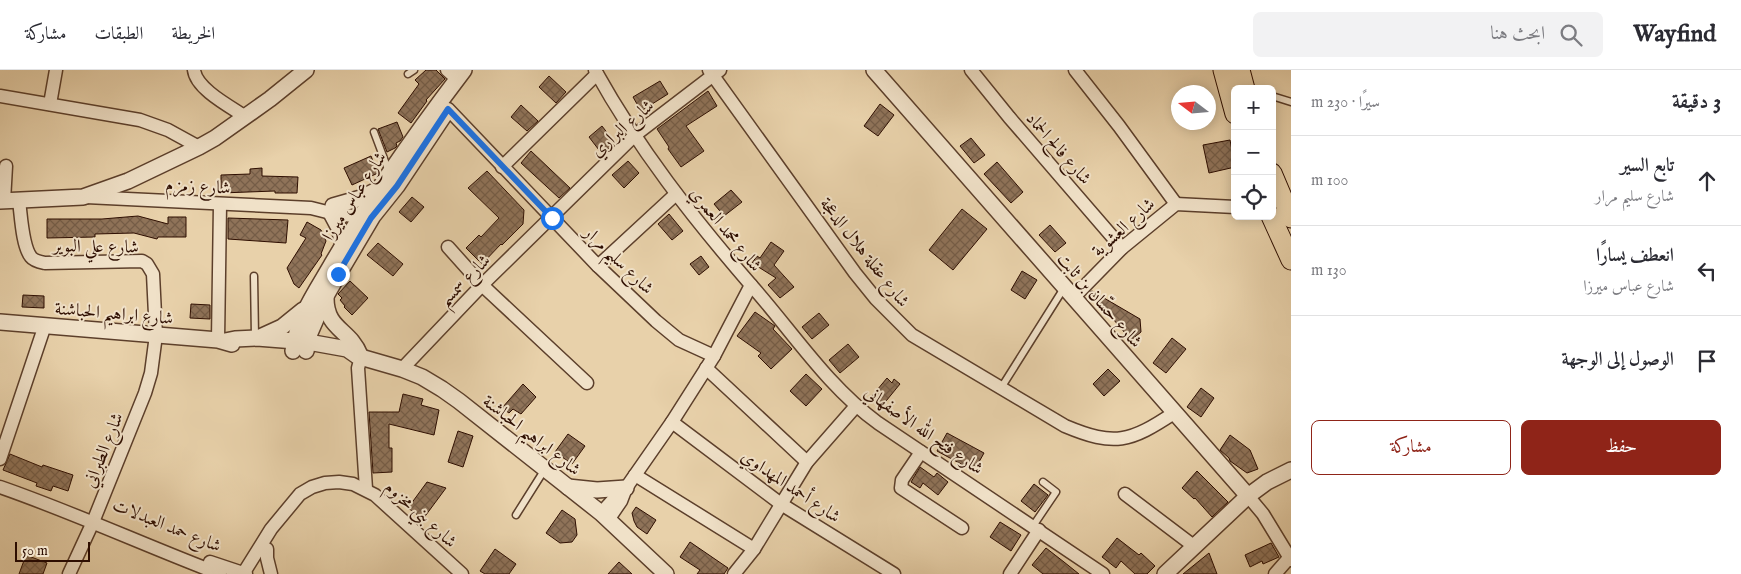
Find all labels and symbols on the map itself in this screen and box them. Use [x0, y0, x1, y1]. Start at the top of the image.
north arrow [1171, 85, 1216, 130]
street label: شارع البراري [586, 95, 661, 165]
street label: شارع فالح الحماد [1018, 108, 1096, 192]
street label: شارع عباس ميرزا [318, 148, 394, 247]
street label: شارع زمزم [165, 174, 231, 204]
street label: شارع محمد العمري [682, 183, 766, 278]
street label: شارع عقلة هلال الدعجة [812, 193, 914, 314]
street label: شارع العشوية [1087, 194, 1162, 264]
route start [541, 207, 564, 230]
street label: شارع سليم مرار [573, 221, 658, 304]
street label: شارع علي البوير [51, 235, 139, 264]
street label: شارع حسّان بن ثابت [1050, 247, 1148, 355]
street label: شارع سمسم [434, 250, 500, 316]
route end [327, 263, 350, 286]
street label: شارع ابراهيم الحباشنة [53, 298, 174, 336]
street label: شارع فتح الله الأصفهاني [857, 378, 990, 483]
street label: شارع ابراهيم الحباشنة [474, 391, 585, 486]
street label: شارع الطبراني [79, 410, 132, 492]
street label: شارع أحمد المهداوي [735, 443, 846, 531]
street label: شارع بني مخزوم [377, 477, 461, 556]
street label: شارع حمد العبدلات [108, 494, 224, 561]
scale bar [15, 539, 90, 562]

